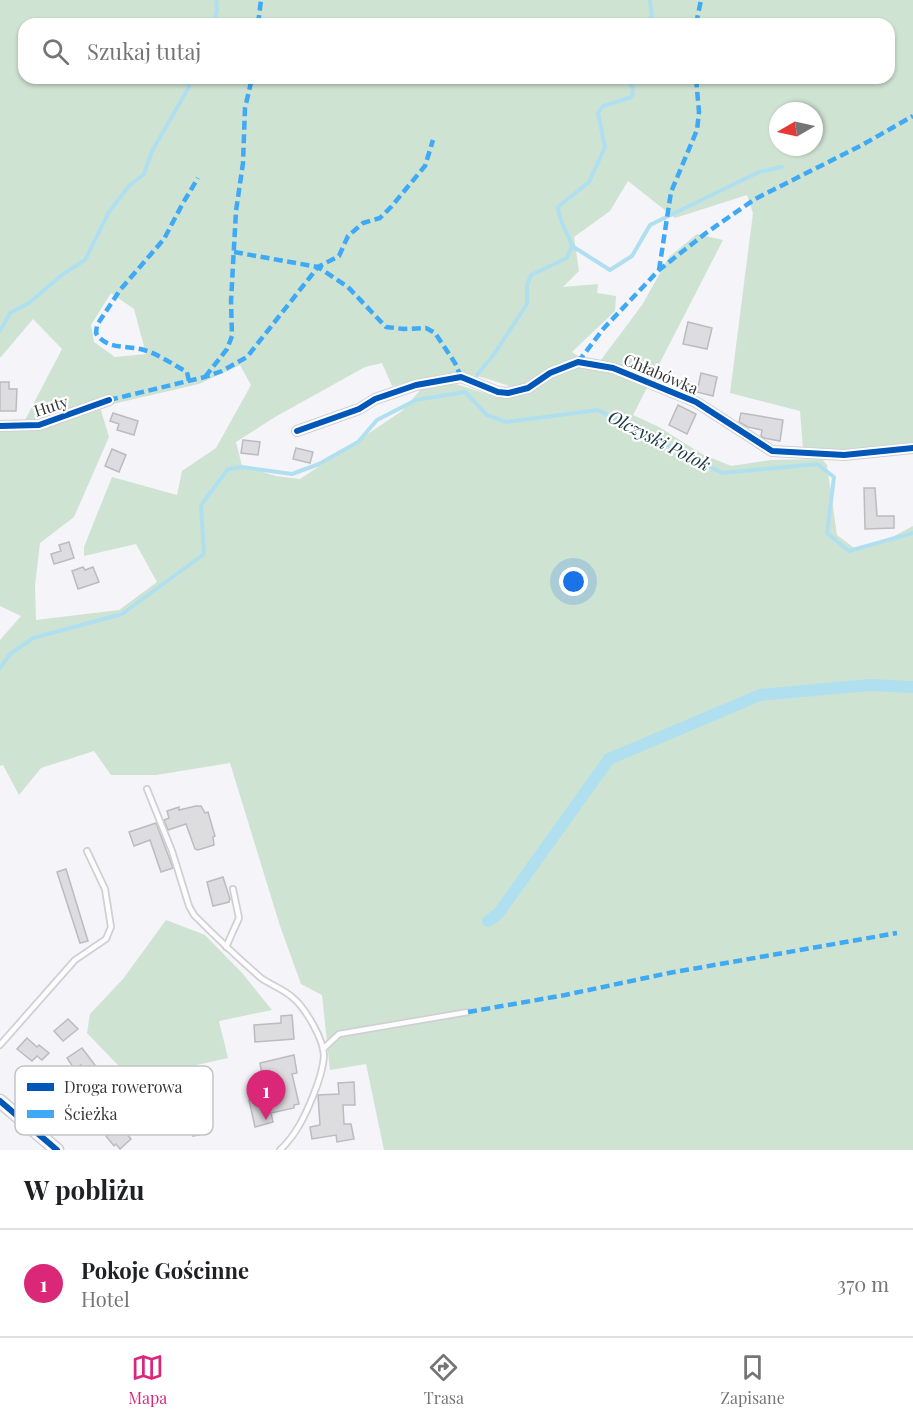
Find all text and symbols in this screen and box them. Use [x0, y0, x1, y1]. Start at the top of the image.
search box [18, 18, 895, 84]
icon: search [39, 35, 72, 68]
text: Szukaj tutaj [87, 36, 201, 66]
north arrow [769, 102, 823, 156]
street label: Chłabówka [621, 348, 702, 399]
street label: Huty [31, 390, 71, 421]
water label: Olczyski Potok [604, 404, 715, 476]
your location [559, 567, 588, 596]
legend [15, 1066, 213, 1135]
pin: 1 [246, 1070, 286, 1120]
text: Droga rowerowa [64, 1076, 183, 1097]
text: Ścieżka [64, 1103, 117, 1124]
text: W pobliżu [24, 1172, 145, 1207]
text: Pokoje Gościnne [81, 1255, 249, 1285]
text: 1 [40, 1270, 47, 1297]
text: 370 m [837, 1270, 889, 1297]
text: Hotel [81, 1285, 130, 1312]
tab: Mapa [128, 1351, 167, 1408]
tab: Trasa [424, 1351, 464, 1408]
tab: Zapisane [721, 1351, 785, 1408]

